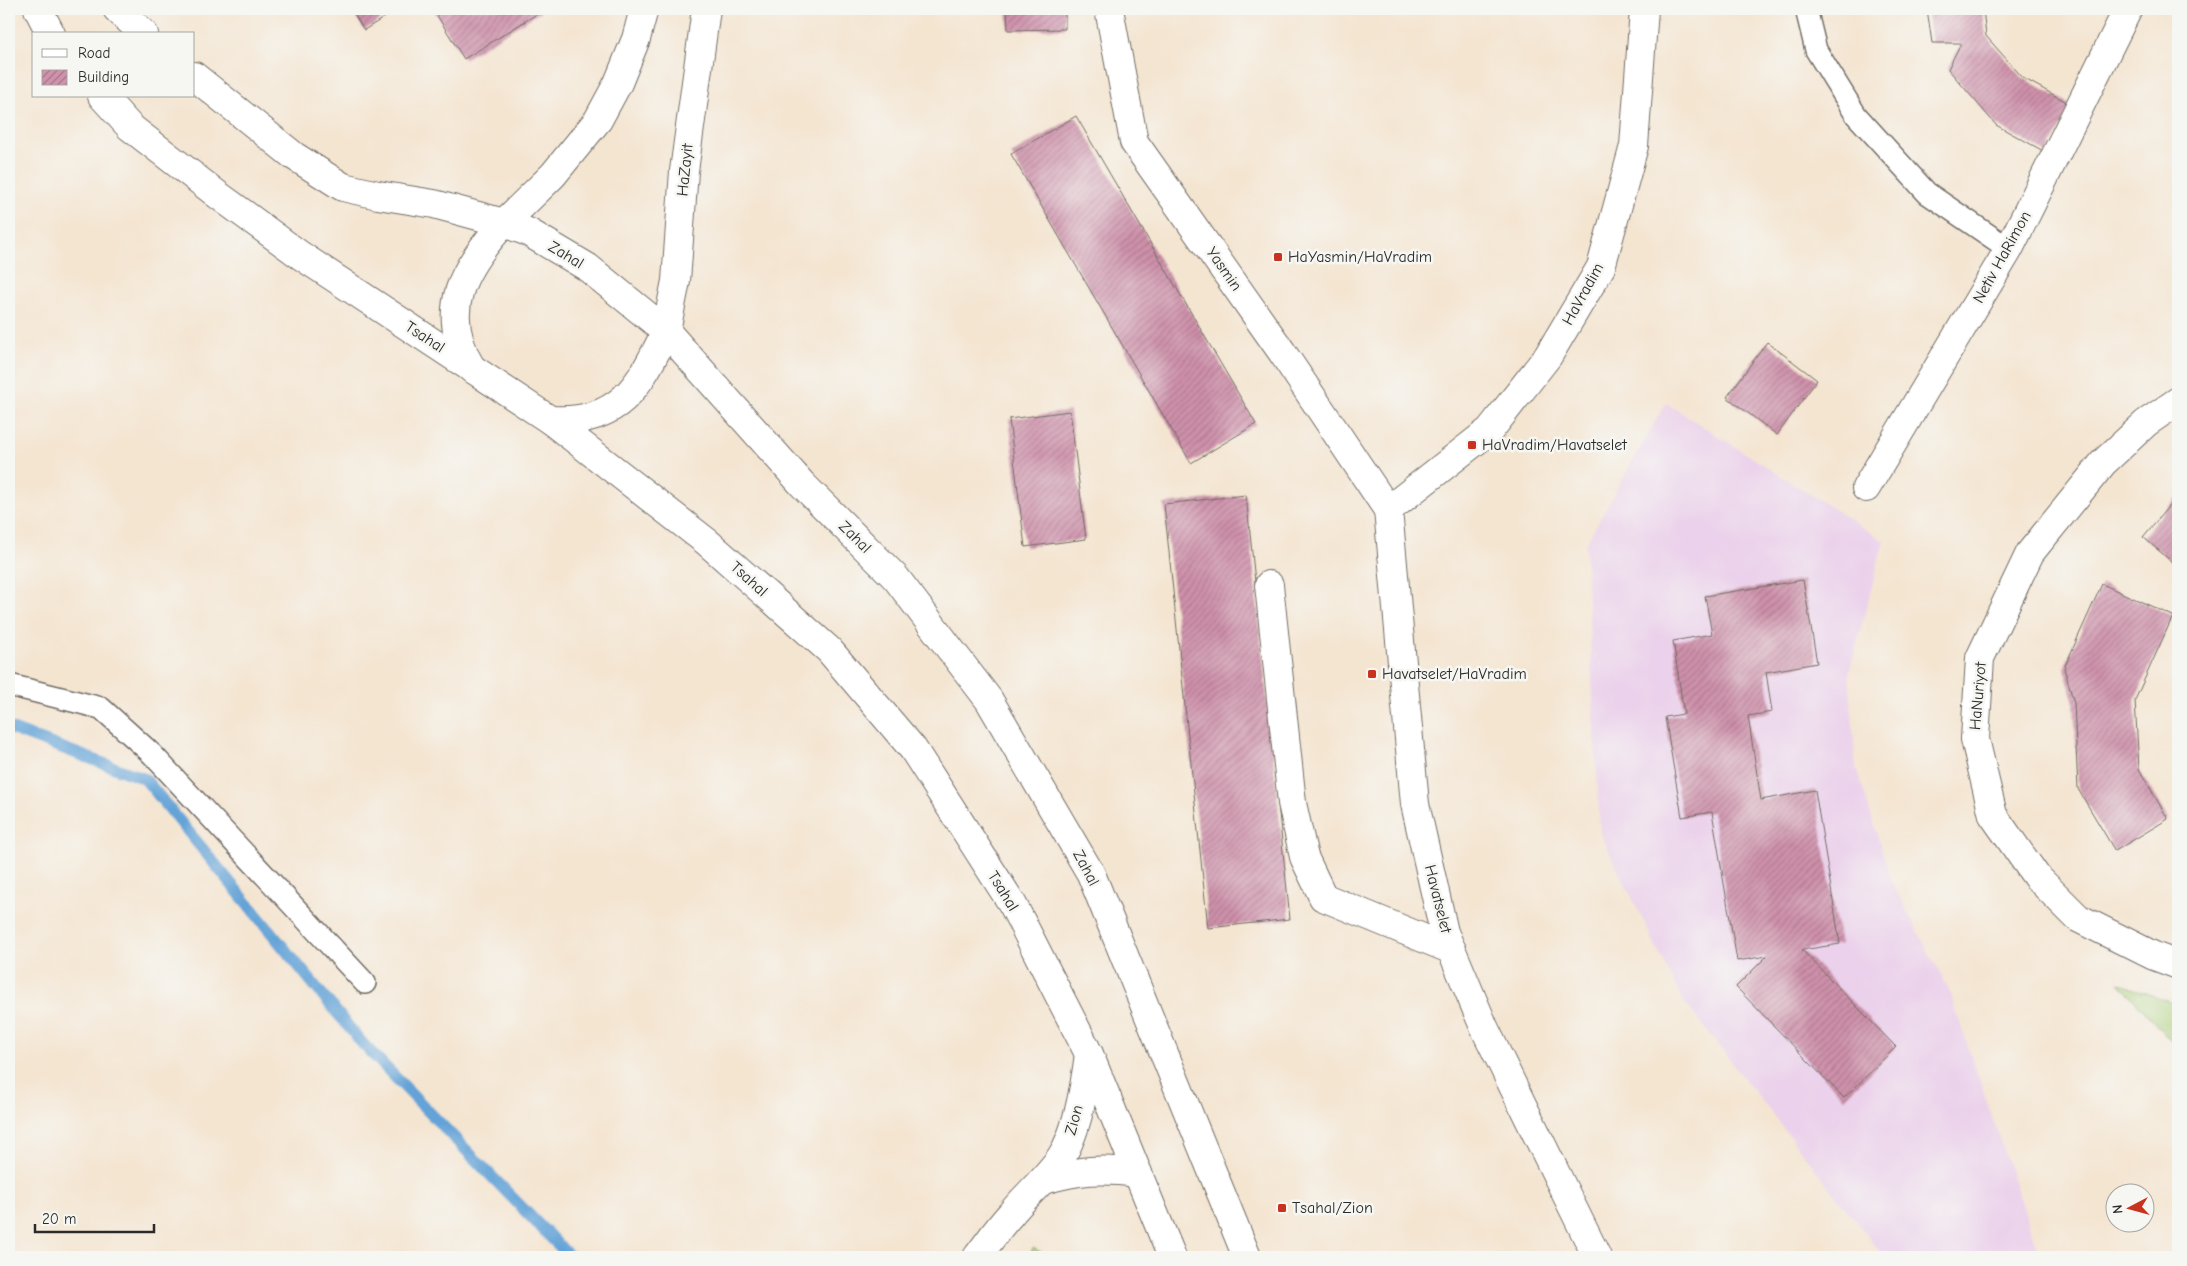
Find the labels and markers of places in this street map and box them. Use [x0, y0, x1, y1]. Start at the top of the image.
place label: HaYasmin/HaVradim [1288, 248, 1432, 266]
marker: HaYasmin/HaVradim [1272, 251, 1284, 263]
place label: HaVradim/Havatselet [1482, 436, 1627, 454]
marker: HaVradim/Havatselet [1466, 439, 1478, 451]
place label: Havatselet/HaVradim [1382, 665, 1527, 683]
marker: Havatselet/HaVradim [1366, 668, 1378, 680]
place label: Tsahal/Zion [1292, 1199, 1373, 1217]
marker: Tsahal/Zion [1276, 1202, 1288, 1214]

